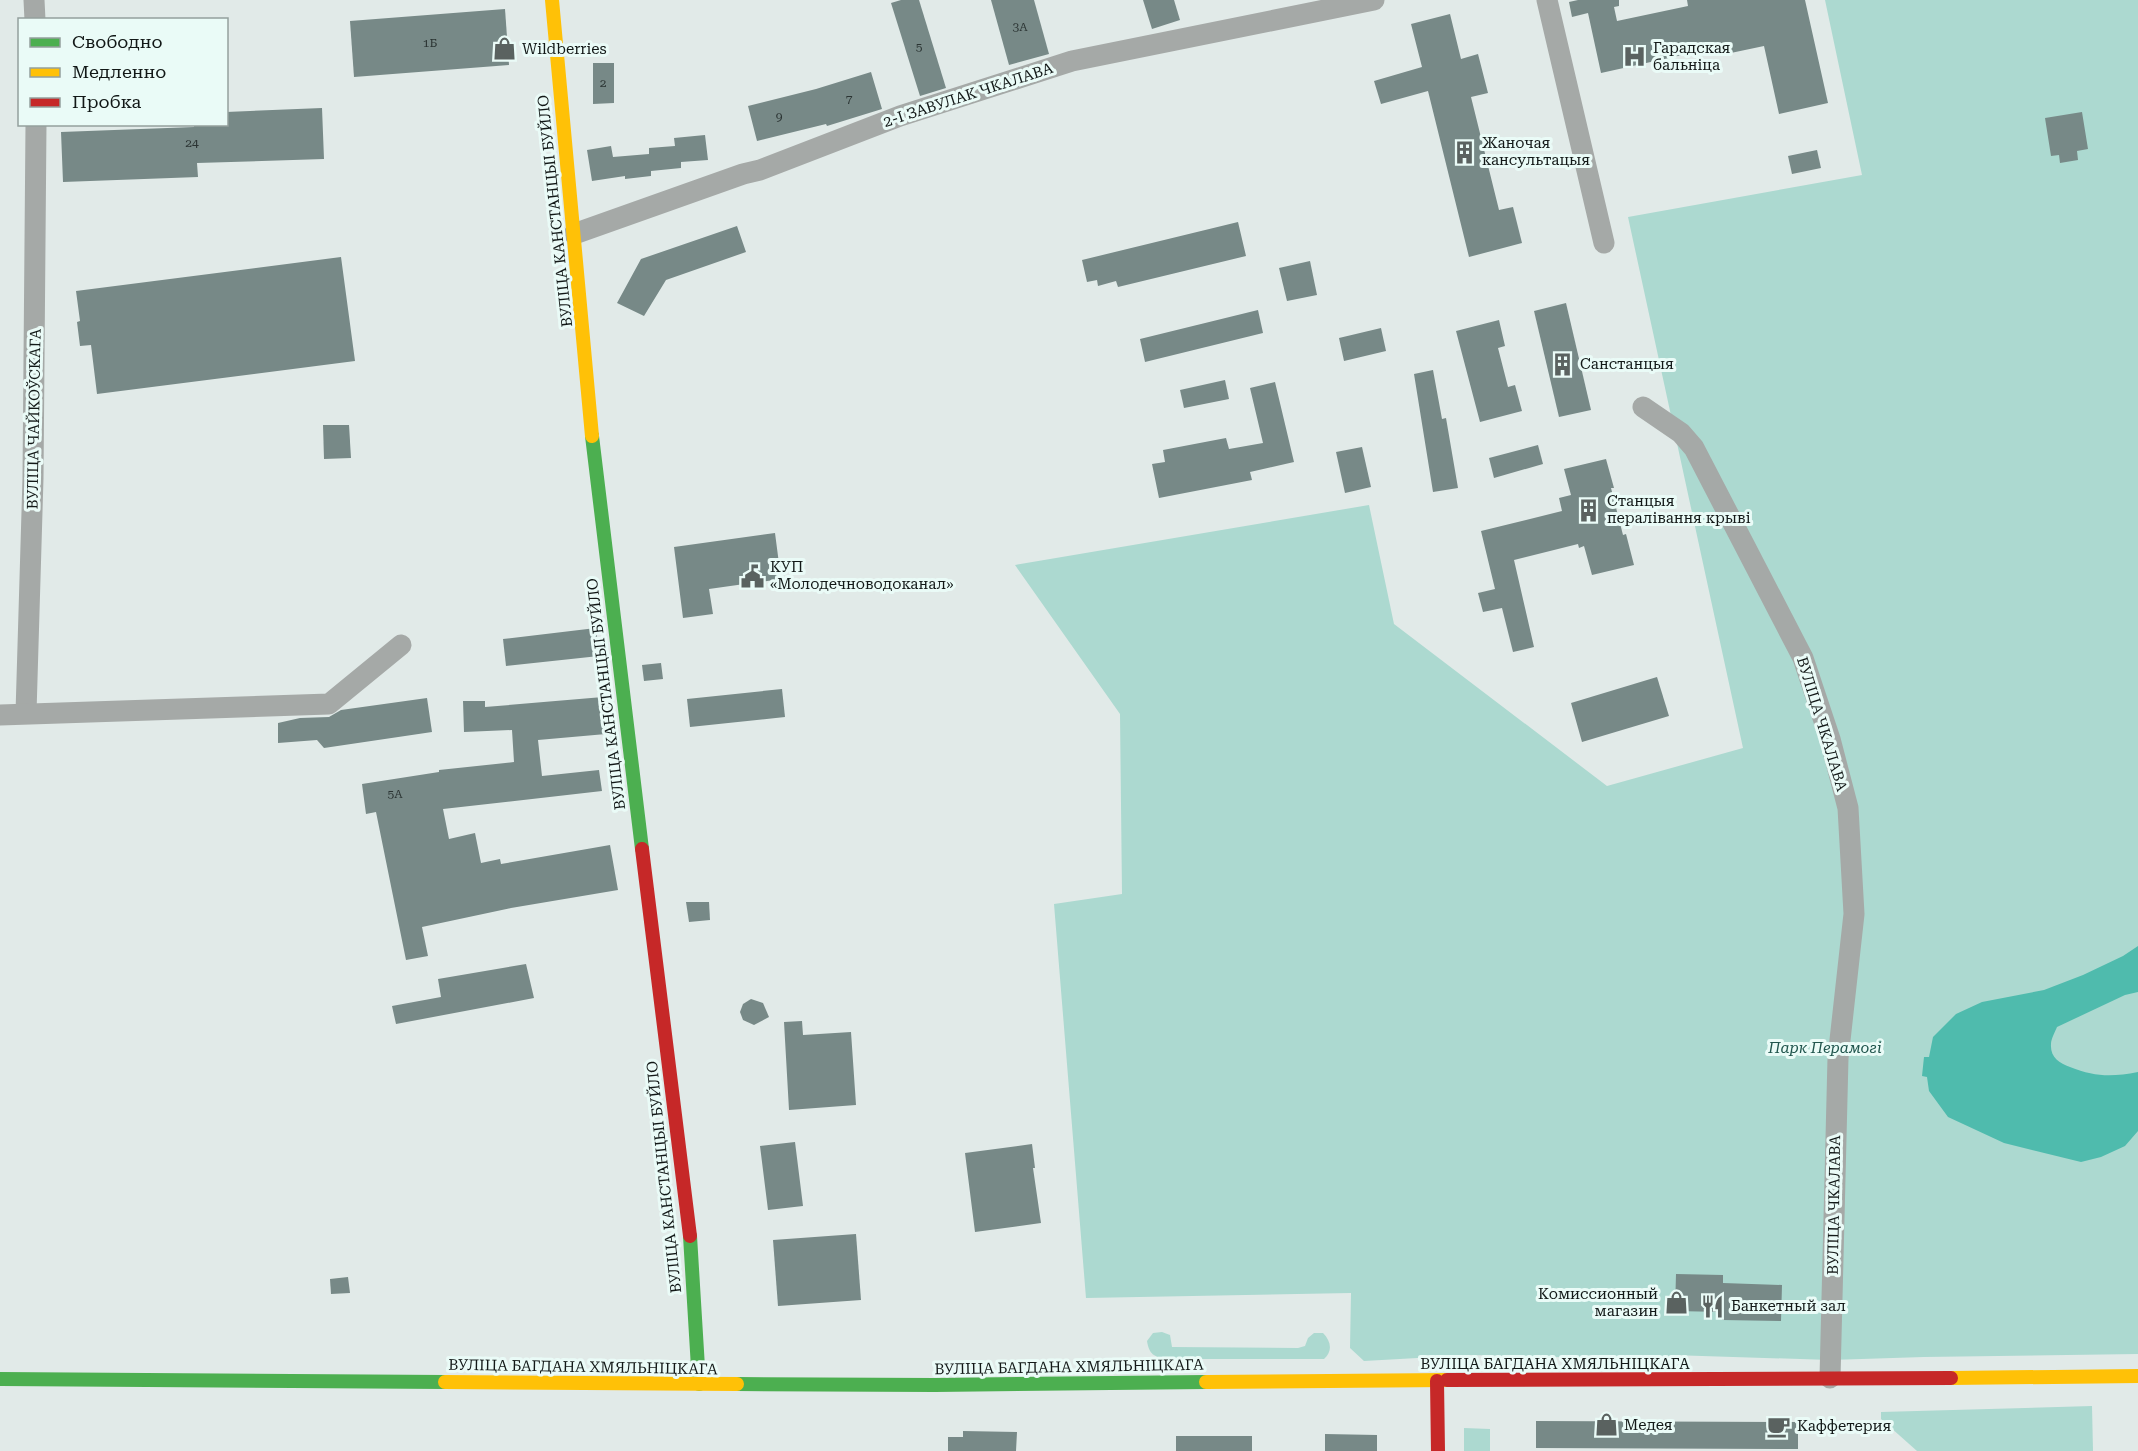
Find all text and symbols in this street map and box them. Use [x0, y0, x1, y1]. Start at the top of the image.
legend [18, 18, 228, 126]
house number: 3А [1012, 20, 1028, 34]
text: Свободно [72, 31, 162, 52]
house number: 1Б [423, 36, 438, 50]
shop icon: Wildberries [491, 36, 517, 62]
place label: Гарадская бальніца [1653, 39, 1730, 74]
place label: Wildberries [522, 40, 607, 58]
house number: 5 [916, 40, 923, 54]
hospital icon: Гарадская бальніца [1622, 44, 1648, 70]
street label: 2-І ЗАВУЛАК ЧКАЛАВА [881, 59, 1056, 131]
text: Медленно [72, 61, 166, 82]
house number: 2 [600, 76, 607, 90]
text: Пробка [72, 91, 141, 112]
house number: 7 [846, 92, 853, 106]
street label: ВУЛІЦА КАНСТАНЦЫІ БУЙЛО [534, 94, 576, 328]
house number: 9 [776, 110, 783, 124]
place label: Жаночая кансультацыя [1482, 134, 1590, 169]
house number: 24 [185, 136, 199, 150]
building icon: Жаночая кансультацыя [1451, 139, 1477, 165]
street label: ВУЛІЦА ЧАЙКОЎСКАГА [23, 328, 45, 510]
building icon: Санстанцыя [1549, 351, 1575, 377]
place label: Санстанцыя [1580, 355, 1674, 373]
place label: Станцыя пералівання крыві [1607, 492, 1751, 527]
building icon: Станцыя пералівання крыві [1576, 497, 1602, 523]
place label: КУП «Молодечноводоканал» [770, 558, 954, 593]
public building icon: КУП «Молодечноводоканал» [739, 563, 765, 589]
street label: ВУЛІЦА КАНСТАНЦЫІ БУЙЛО [583, 577, 629, 811]
street label: ВУЛІЦА ЧКАЛАВА [1793, 655, 1851, 794]
house number: 5А [387, 787, 403, 801]
park label: Парк Перамогі [1767, 1039, 1882, 1057]
street label: ВУЛІЦА КАНСТАНЦЫІ БУЙЛО [643, 1060, 685, 1294]
street label: ВУЛІЦА ЧКАЛАВА [1824, 1134, 1844, 1275]
place label: Комиссионный магазин [1538, 1285, 1658, 1320]
shop icon: Комиссионный магазин [1663, 1290, 1689, 1316]
restaurant icon: Банкетный зал [1700, 1293, 1726, 1319]
place label: Банкетный зал [1731, 1297, 1846, 1315]
street label: ВУЛІЦА БАГДАНА ХМЯЛЬНІЦКАГА [1420, 1355, 1690, 1373]
street label: ВУЛІЦА БАГДАНА ХМЯЛЬНІЦКАГА [448, 1356, 718, 1378]
street label: ВУЛІЦА БАГДАНА ХМЯЛЬНІЦКАГА [934, 1356, 1204, 1378]
shop icon: Медея [1593, 1412, 1619, 1438]
cafe icon: Каффетерия [1766, 1413, 1792, 1439]
place label: Медея [1624, 1416, 1673, 1434]
place label: Каффетерия [1797, 1417, 1891, 1435]

